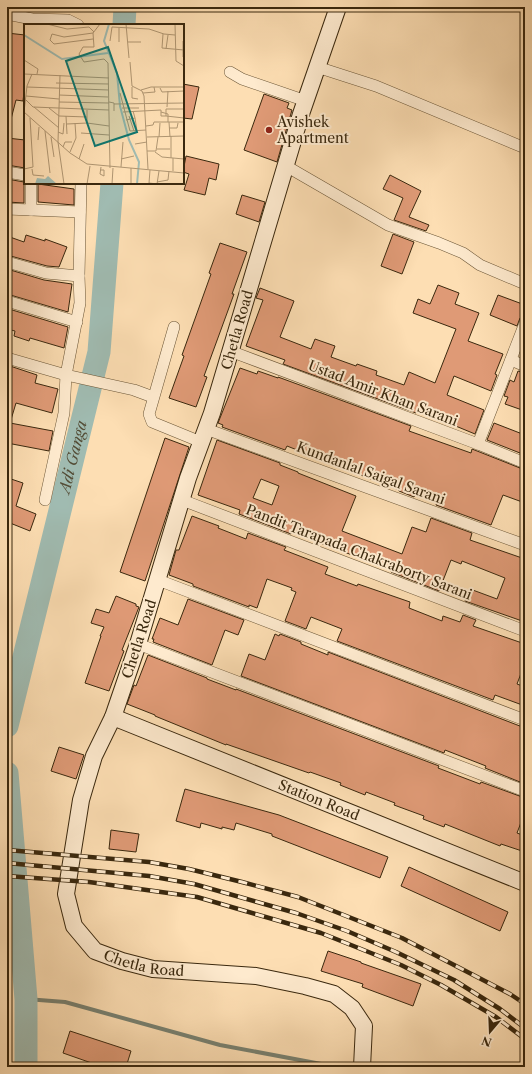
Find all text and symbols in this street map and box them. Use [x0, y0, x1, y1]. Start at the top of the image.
inset map [24, 24, 184, 184]
place label: Avishek Apartment [276, 113, 349, 147]
marker: Avishek Apartment [264, 125, 274, 135]
street label: Chetla Road [217, 288, 257, 372]
street label: Ustad Amir Khan Sarani [306, 356, 460, 430]
water label: Adi Ganga [54, 419, 91, 497]
street label: Kundanlal Saigal Sarani [294, 438, 448, 508]
street label: Pandit Tarapada Chakraborty Sarani [243, 500, 475, 604]
street label: Chetla Road [118, 597, 160, 681]
street label: Station Road [276, 776, 362, 825]
street label: Chetla Road [101, 946, 185, 980]
north arrow [470, 1012, 510, 1052]
text: N [480, 1033, 494, 1050]

